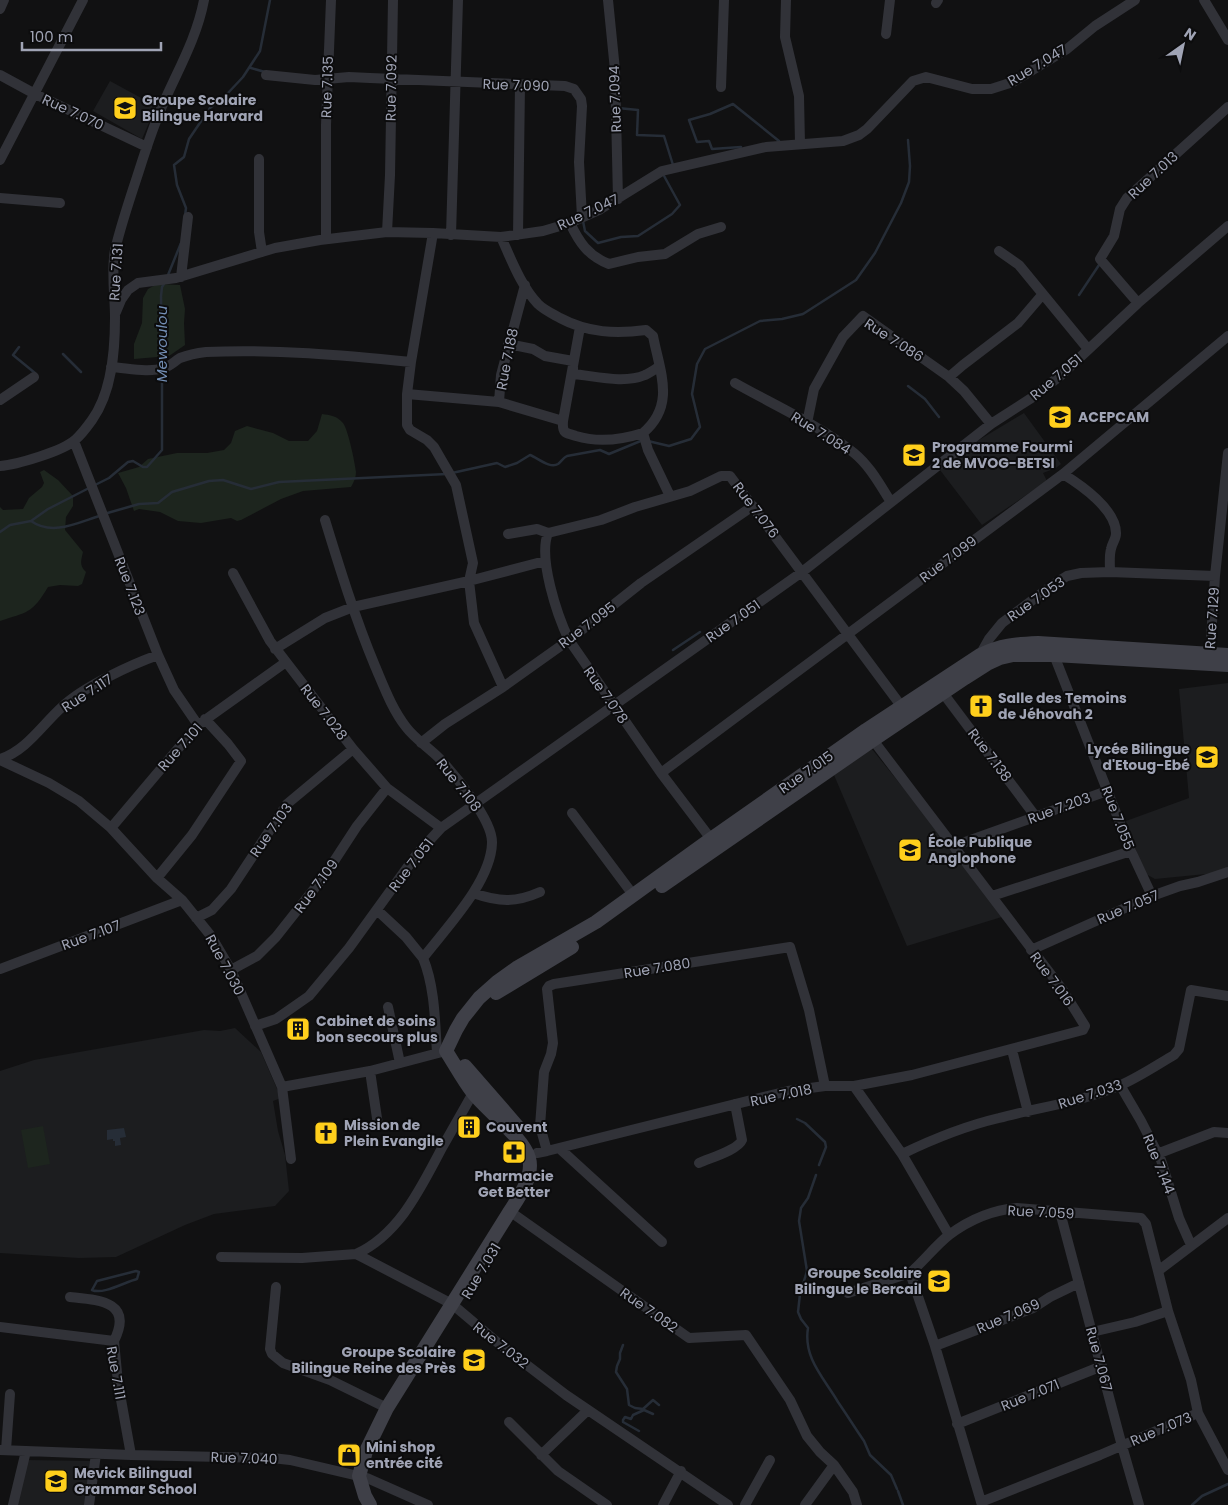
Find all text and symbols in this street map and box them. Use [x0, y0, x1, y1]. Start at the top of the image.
scale bar [22, 20, 161, 52]
north arrow [1158, 20, 1208, 70]
text: N [1180, 23, 1200, 45]
text: 100 m [30, 26, 73, 47]
street label: Rue 7.047 [1004, 39, 1071, 90]
street label: Rue 7.092 [380, 55, 402, 121]
street label: Rue 7.135 [316, 56, 338, 118]
street label: Rue 7.094 [604, 65, 626, 133]
street label: Rue 7.090 [482, 74, 550, 96]
street label: Rue 7.070 [39, 89, 107, 135]
place label: Groupe Scolaire Bilingue Harvard [142, 90, 263, 126]
school or university icon: Groupe Scolaire Bilingue Harvard [112, 95, 138, 121]
street label: Rue 7.013 [1124, 147, 1182, 203]
street label: Rue 7.047 [554, 189, 622, 235]
street label: Rue 7.131 [104, 243, 128, 301]
water label: Mewoulou [151, 305, 172, 382]
street label: Rue 7.086 [860, 313, 928, 367]
street label: Rue 7.188 [491, 326, 523, 392]
street label: Rue 7.051 [1026, 349, 1086, 405]
school or university icon: ACEPCAM [1047, 404, 1073, 430]
street label: Rue 7.084 [787, 407, 855, 459]
place label: ACEPCAM [1078, 407, 1149, 427]
place label: Programme Fourmi 2 de MVOG-BETSI [932, 437, 1073, 473]
school or university icon: Programme Fourmi 2 de MVOG-BETSI [901, 442, 927, 468]
street label: Rue 7.076 [728, 478, 784, 542]
street label: Rue 7.099 [915, 531, 981, 587]
street label: Rue 7.123 [110, 554, 150, 618]
street label: Rue 7.053 [1003, 572, 1069, 626]
street label: Rue 7.129 [1200, 586, 1224, 650]
street label: Rue 7.051 [702, 595, 764, 647]
street label: Rue 7.095 [554, 597, 620, 653]
street label: Rue 7.078 [579, 662, 633, 728]
street label: Rue 7.117 [58, 669, 117, 717]
street label: Rue 7.028 [296, 680, 352, 744]
place label: Salle des Temoins de Jéhovah 2 [998, 688, 1127, 724]
church icon: Salle des Temoins de Jéhovah 2 [968, 693, 994, 719]
street label: Rue 7.101 [153, 719, 207, 775]
street label: Rue 7.138 [963, 724, 1017, 786]
place label: Lycée Bilingue d'Etoug-Ebé [1087, 739, 1190, 775]
school or university icon: Lycée Bilingue d'Etoug-Ebé [1194, 744, 1220, 770]
street label: Rue 7.015 [775, 746, 837, 798]
street label: Rue 7.108 [432, 754, 486, 816]
street label: Rue 7.055 [1097, 783, 1139, 853]
street label: Rue 7.203 [1025, 787, 1093, 829]
street label: Rue 7.103 [245, 799, 297, 861]
place label: École Publique Anglophone [928, 832, 1033, 868]
street label: Rue 7.051 [384, 834, 438, 896]
school or university icon: École Publique Anglophone [897, 837, 923, 863]
street label: Rue 7.109 [289, 855, 343, 917]
street label: Rue 7.057 [1094, 885, 1162, 929]
street label: Rue 7.107 [59, 915, 124, 955]
street label: Rue 7.030 [201, 931, 249, 999]
street label: Rue 7.016 [1026, 948, 1079, 1010]
street label: Rue 7.080 [622, 953, 692, 983]
place label: Cabinet de soins bon secours plus [316, 1011, 438, 1047]
building icon: Cabinet de soins bon secours plus [285, 1016, 311, 1042]
street label: Rue 7.033 [1056, 1074, 1124, 1114]
street label: Rue 7.018 [748, 1079, 814, 1111]
building icon: Couvent [456, 1114, 482, 1140]
place label: Mission de Plein Evangile [344, 1115, 444, 1151]
place label: Couvent [486, 1117, 548, 1137]
church icon: Mission de Plein Evangile [313, 1120, 339, 1146]
street label: Rue 7.144 [1138, 1131, 1180, 1197]
pharmacy icon: Pharmacie Get Better [501, 1139, 527, 1165]
place label: Pharmacie Get Better [474, 1166, 554, 1202]
street label: Rue 7.059 [1007, 1200, 1075, 1224]
street label: Rue 7.031 [456, 1239, 506, 1303]
place label: Groupe Scolaire Bilingue le Bercail [795, 1263, 922, 1299]
school or university icon: Groupe Scolaire Bilingue le Bercail [926, 1268, 952, 1294]
street label: Rue 7.082 [616, 1283, 682, 1337]
street label: Rue 7.069 [973, 1294, 1043, 1338]
street label: Rue 7.032 [469, 1317, 533, 1373]
street label: Rue 7.067 [1081, 1325, 1117, 1394]
place label: Groupe Scolaire Bilingue Reine des Près [291, 1342, 456, 1378]
street label: Rue 7.111 [101, 1345, 131, 1401]
school or university icon: Groupe Scolaire Bilingue Reine des Près [461, 1347, 487, 1373]
street label: Rue 7.071 [998, 1374, 1062, 1416]
street label: Rue 7.073 [1127, 1407, 1195, 1451]
place label: Mini shop entrée cité [366, 1437, 443, 1473]
shop icon: Mini shop entrée cité [336, 1442, 362, 1468]
street label: Rue 7.040 [210, 1447, 278, 1469]
place label: Mevick Bilingual Grammar School [74, 1463, 197, 1499]
school or university icon: Mevick Bilingual Grammar School [43, 1468, 69, 1494]

